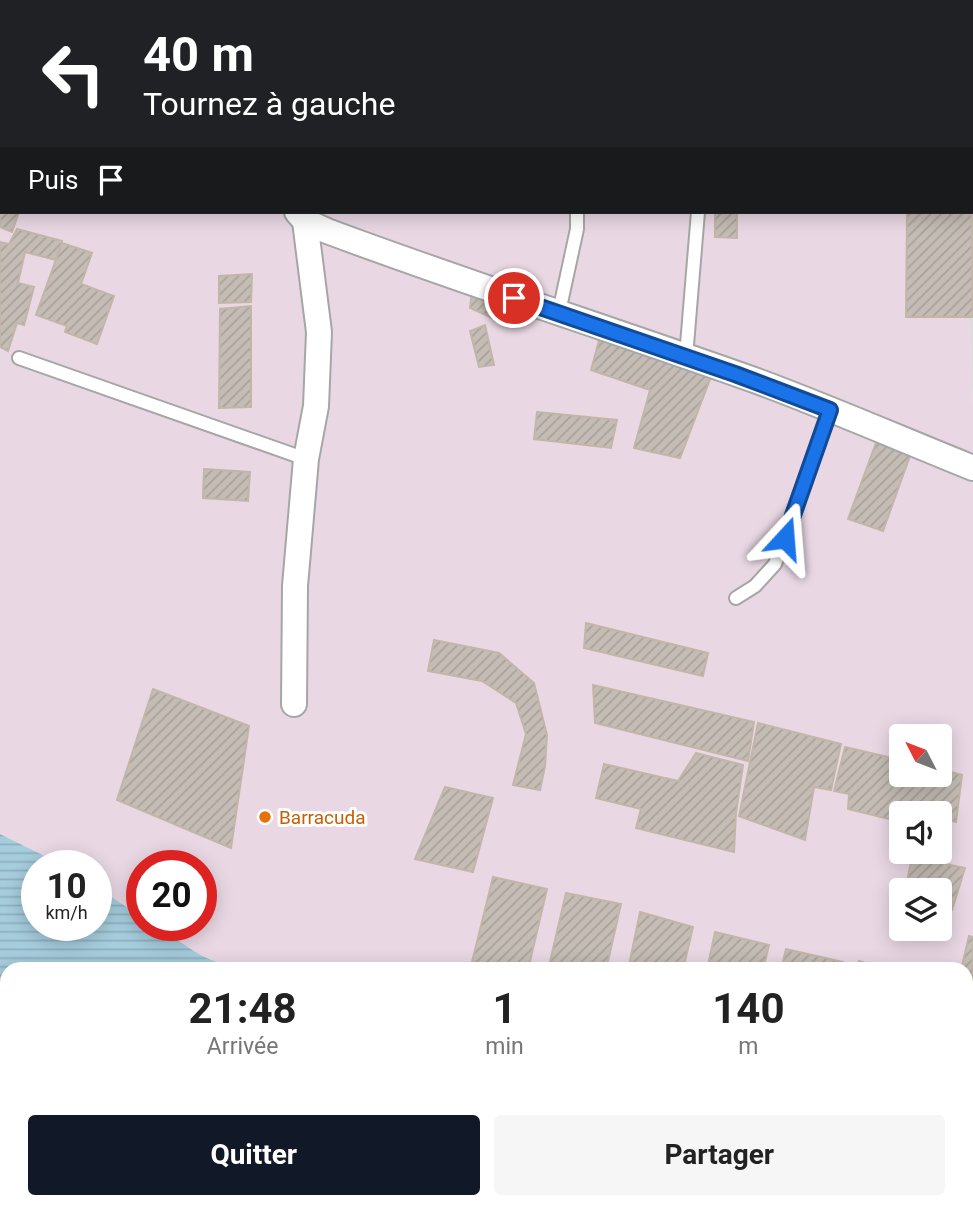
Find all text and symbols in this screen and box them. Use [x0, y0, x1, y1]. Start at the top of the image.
text: 40 m [143, 26, 254, 83]
icon: left [28, 28, 119, 119]
text: Tournez à gauche [143, 85, 395, 123]
icon: arrive [92, 161, 130, 199]
text: Puis [28, 165, 78, 195]
pin [484, 268, 544, 328]
icon: arrive [495, 279, 533, 317]
position arrow [748, 501, 822, 575]
north arrow [889, 724, 952, 788]
map controls [889, 724, 952, 941]
button: sound [889, 801, 952, 864]
place label: Barracuda [279, 806, 365, 829]
marker: Barracuda [257, 809, 273, 825]
speed limit sign: 20 [126, 850, 217, 941]
text: 10 [46, 866, 87, 907]
button: layers [889, 878, 952, 941]
text: km/h [45, 902, 88, 923]
text: 21:48 [189, 984, 297, 1033]
text: 1 [492, 984, 517, 1033]
text: 140 [712, 984, 785, 1033]
text: Arrivée [207, 1033, 278, 1060]
text: min [485, 1033, 524, 1060]
text: m [738, 1033, 758, 1060]
button: Quitter [28, 1115, 480, 1195]
button: Partager [494, 1115, 945, 1195]

